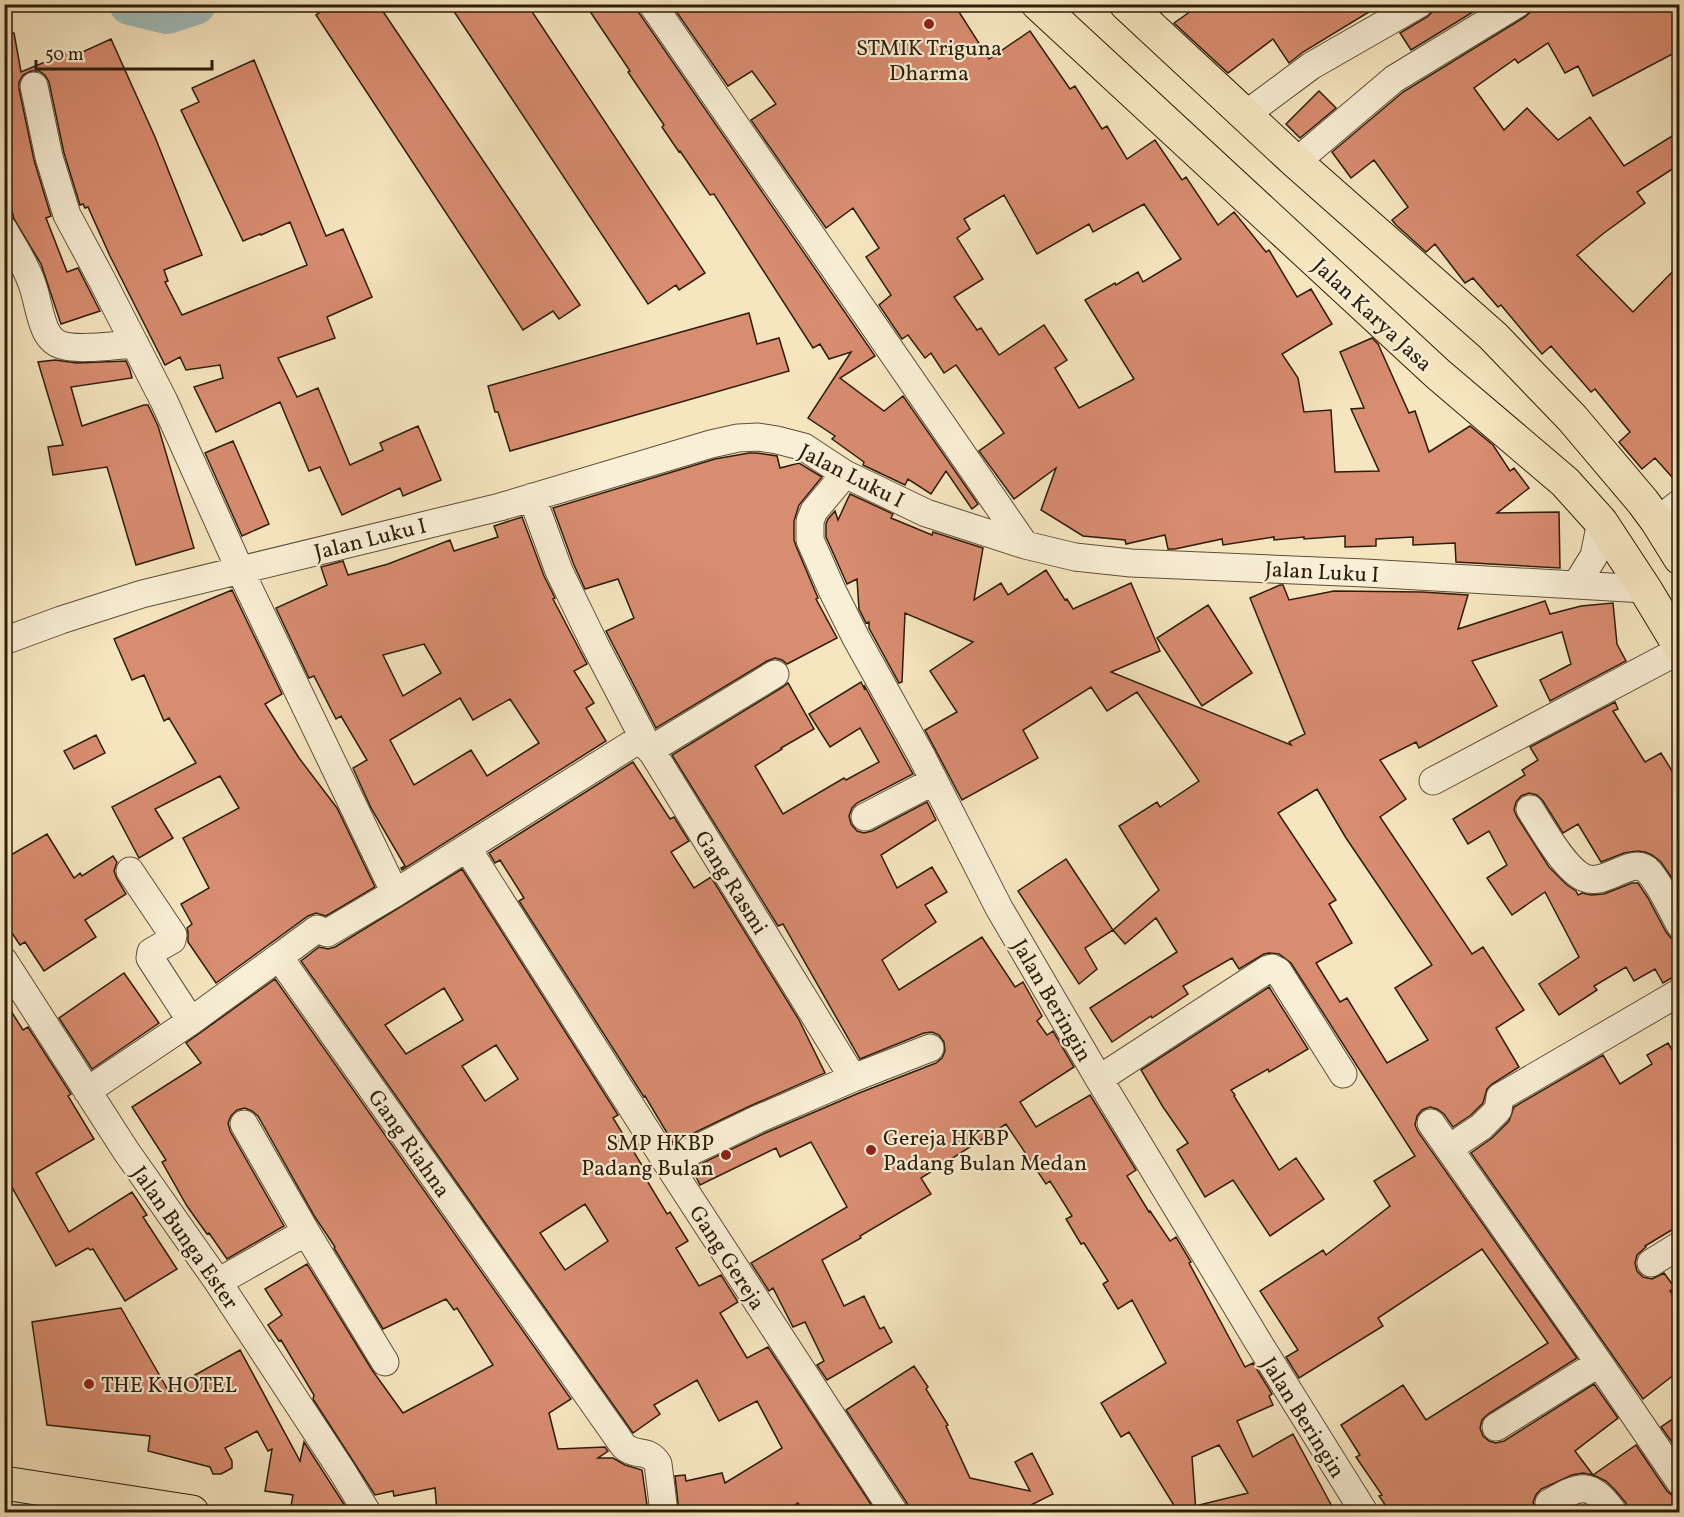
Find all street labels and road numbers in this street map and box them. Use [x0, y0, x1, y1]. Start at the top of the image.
street label: Jalan Karya Jasa [1304, 252, 1438, 380]
street label: Jalan Luku I [793, 437, 909, 517]
street label: Jalan Luku I [311, 512, 430, 569]
street label: Jalan Luku I [1264, 555, 1380, 592]
street label: Gang Rasmi [686, 825, 774, 941]
street label: Jalan Beringin [1003, 934, 1099, 1068]
street label: Gang Riahna [359, 1084, 457, 1205]
street label: Jalan Bunga Ester [123, 1160, 245, 1317]
street label: Gang Gereja [680, 1200, 771, 1317]
street label: Jalan Beringin [1252, 1352, 1351, 1485]

